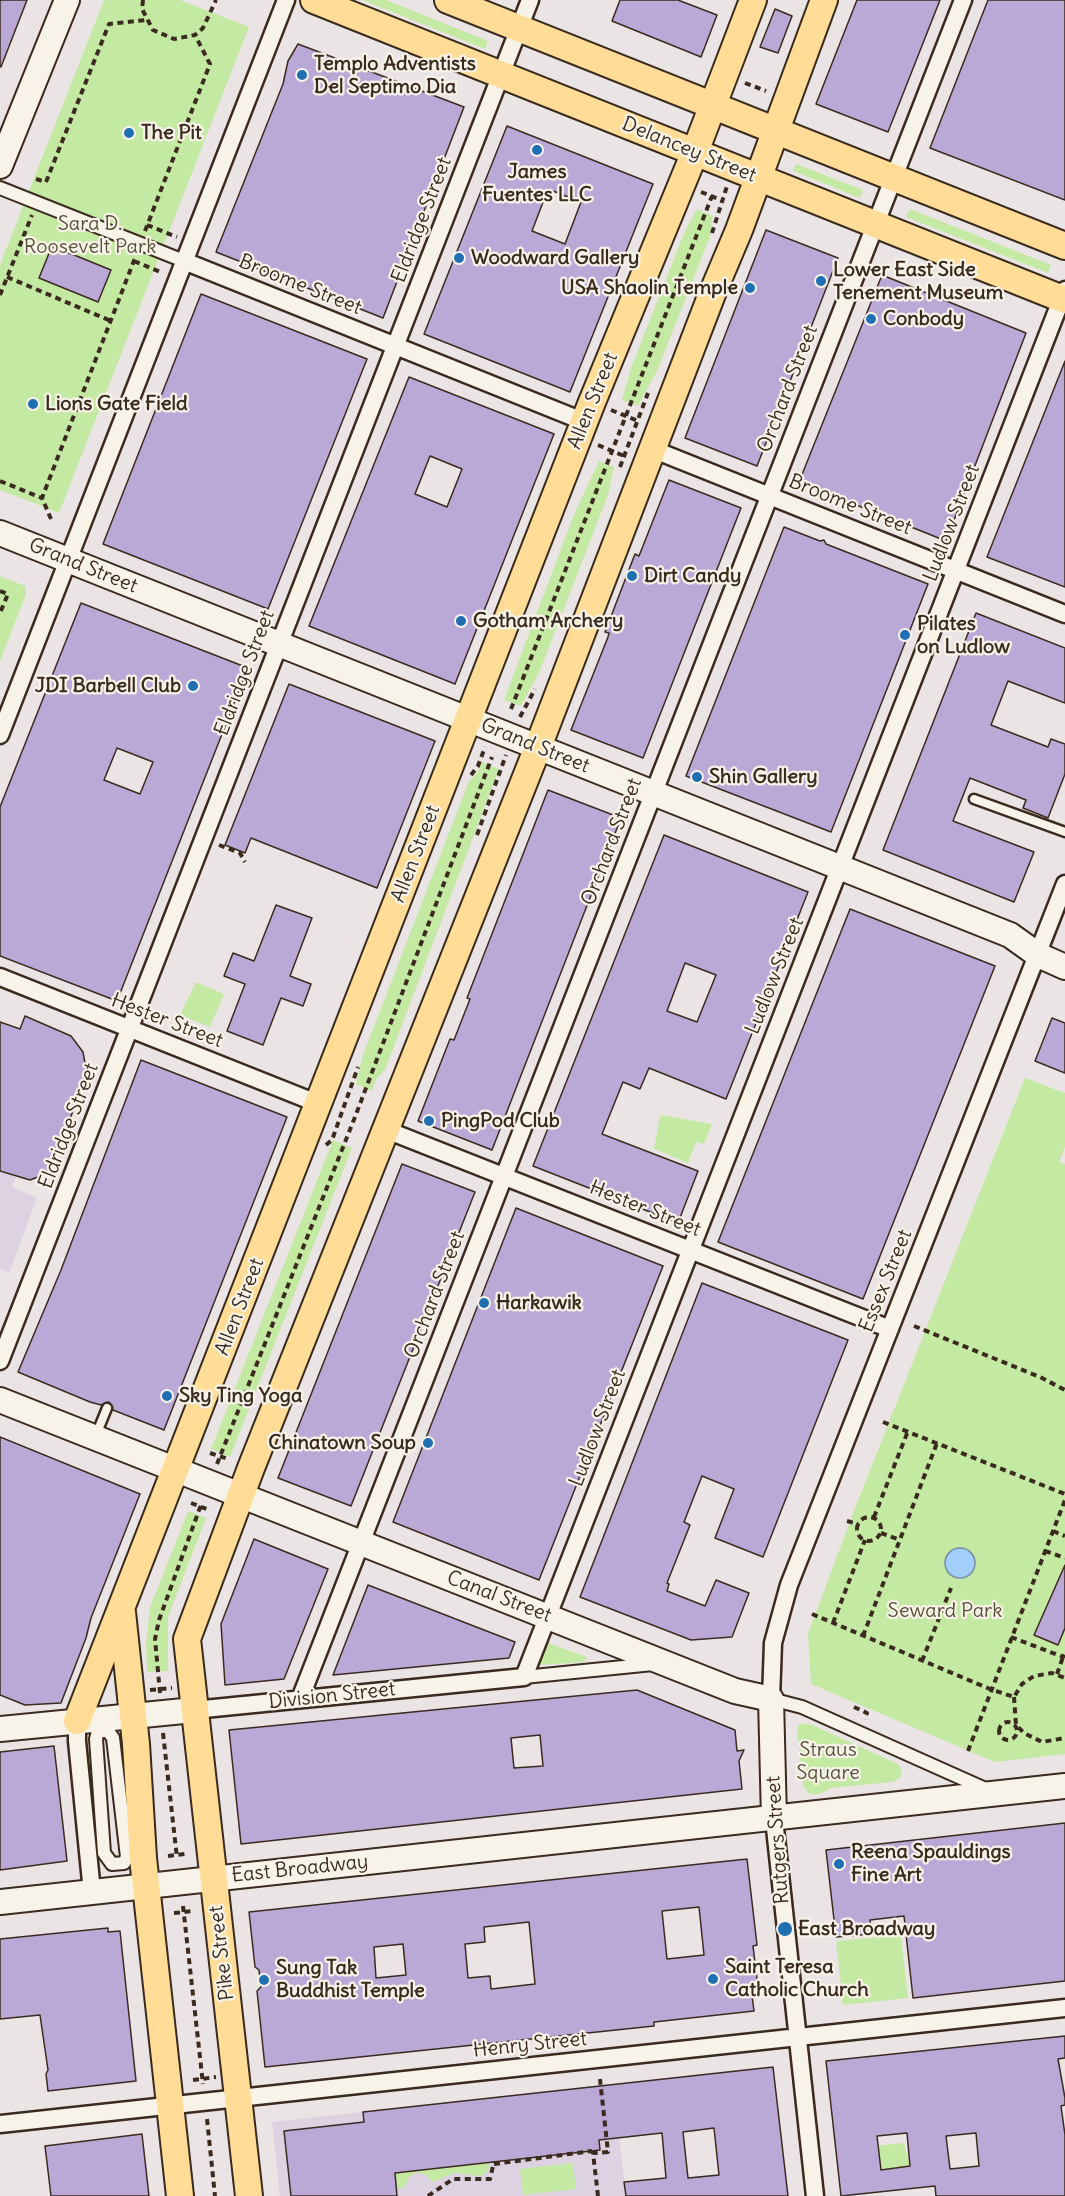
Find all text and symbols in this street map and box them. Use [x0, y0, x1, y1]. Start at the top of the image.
place label: Templo Adventists Del Septimo Dia [314, 52, 476, 99]
marker: Templo Adventists Del Septimo Dia [295, 68, 309, 82]
street label: Delancey Street [618, 112, 760, 188]
place label: The Pit [141, 121, 202, 145]
marker: The Pit [122, 126, 136, 140]
marker: James Fuentes LLC [530, 143, 544, 157]
street label: Eldridge Street [387, 154, 457, 286]
place label: James Fuentes LLC [482, 160, 592, 207]
park label: Sara D. Roosevelt Park [24, 212, 156, 259]
place label: Woodward Gallery [471, 246, 639, 270]
street label: Broome Street [235, 250, 365, 320]
marker: Woodward Gallery [452, 251, 466, 265]
place label: Lower East Side Tenement Museum [833, 258, 1003, 305]
marker: Lower East Side Tenement Museum [814, 274, 828, 288]
place label: USA Shaolin Temple [561, 276, 738, 300]
marker: USA Shaolin Temple [743, 281, 757, 295]
place label: Conbody [883, 307, 964, 331]
marker: Conbody [864, 312, 878, 326]
street label: Orchard Street [753, 322, 823, 456]
street label: Allen Street [563, 349, 623, 453]
place label: Lions Gate Field [45, 392, 188, 416]
marker: Lions Gate Field [26, 397, 40, 411]
street label: Ludlow Street [919, 461, 985, 585]
street label: Broome Street [785, 470, 915, 540]
street label: Grand Street [25, 533, 141, 599]
place label: Dirt Candy [644, 564, 741, 588]
marker: Dirt Candy [625, 569, 639, 583]
street label: Eldridge Street [210, 607, 280, 739]
place label: Gotham Archery [473, 609, 623, 633]
place label: Pilates on Ludlow [917, 612, 1010, 659]
marker: Gotham Archery [454, 614, 468, 628]
marker: Pilates on Ludlow [898, 628, 912, 642]
place label: JDI Barbell Club [35, 674, 181, 698]
marker: JDI Barbell Club [186, 679, 200, 693]
street label: Grand Street [477, 713, 593, 779]
place label: Shin Gallery [709, 765, 818, 789]
marker: Shin Gallery [690, 770, 704, 784]
street label: Orchard Street [577, 775, 647, 909]
street label: Allen Street [386, 802, 446, 906]
street label: Ludlow Street [741, 914, 809, 1038]
street label: Hester Street [108, 989, 226, 1053]
street label: Eldridge Street [34, 1060, 104, 1192]
place label: PingPod Club [441, 1109, 560, 1133]
marker: PingPod Club [422, 1114, 436, 1128]
street label: Hester Street [586, 1176, 704, 1242]
street label: Essex Street [855, 1226, 917, 1336]
street label: Orchard Street [400, 1228, 470, 1362]
street label: Allen Street [210, 1255, 270, 1359]
place label: Harkawik [496, 1291, 582, 1315]
marker: Harkawik [477, 1296, 491, 1310]
street label: Ludlow Street [565, 1366, 631, 1490]
place label: Sky Ting Yoga [179, 1384, 302, 1408]
marker: Sky Ting Yoga [160, 1389, 174, 1403]
place label: Chinatown Soup [268, 1431, 416, 1455]
marker: Chinatown Soup [421, 1436, 435, 1450]
street label: Canal Street [443, 1566, 555, 1628]
park label: Seward Park [888, 1599, 1002, 1623]
street label: Division Street [267, 1677, 397, 1715]
park label: Straus Square [796, 1738, 860, 1785]
street label: Rutgers Street [762, 1775, 794, 1905]
place label: Reena Spauldings Fine Art [851, 1840, 1011, 1887]
street label: East Broadway [230, 1850, 370, 1888]
marker: Reena Spauldings Fine Art [832, 1857, 846, 1871]
street label: Pike Street [204, 1904, 240, 2002]
place label: East Broadway [798, 1917, 935, 1941]
marker: East Broadway [776, 1920, 794, 1938]
place label: Saint Teresa Catholic Church [725, 1955, 869, 2002]
place label: Sung Tak Buddhist Temple [276, 1956, 425, 2003]
marker: Saint Teresa Catholic Church [706, 1972, 720, 1986]
marker: Sung Tak Buddhist Temple [257, 1973, 271, 1987]
street label: Henry Street [472, 2027, 588, 2063]

